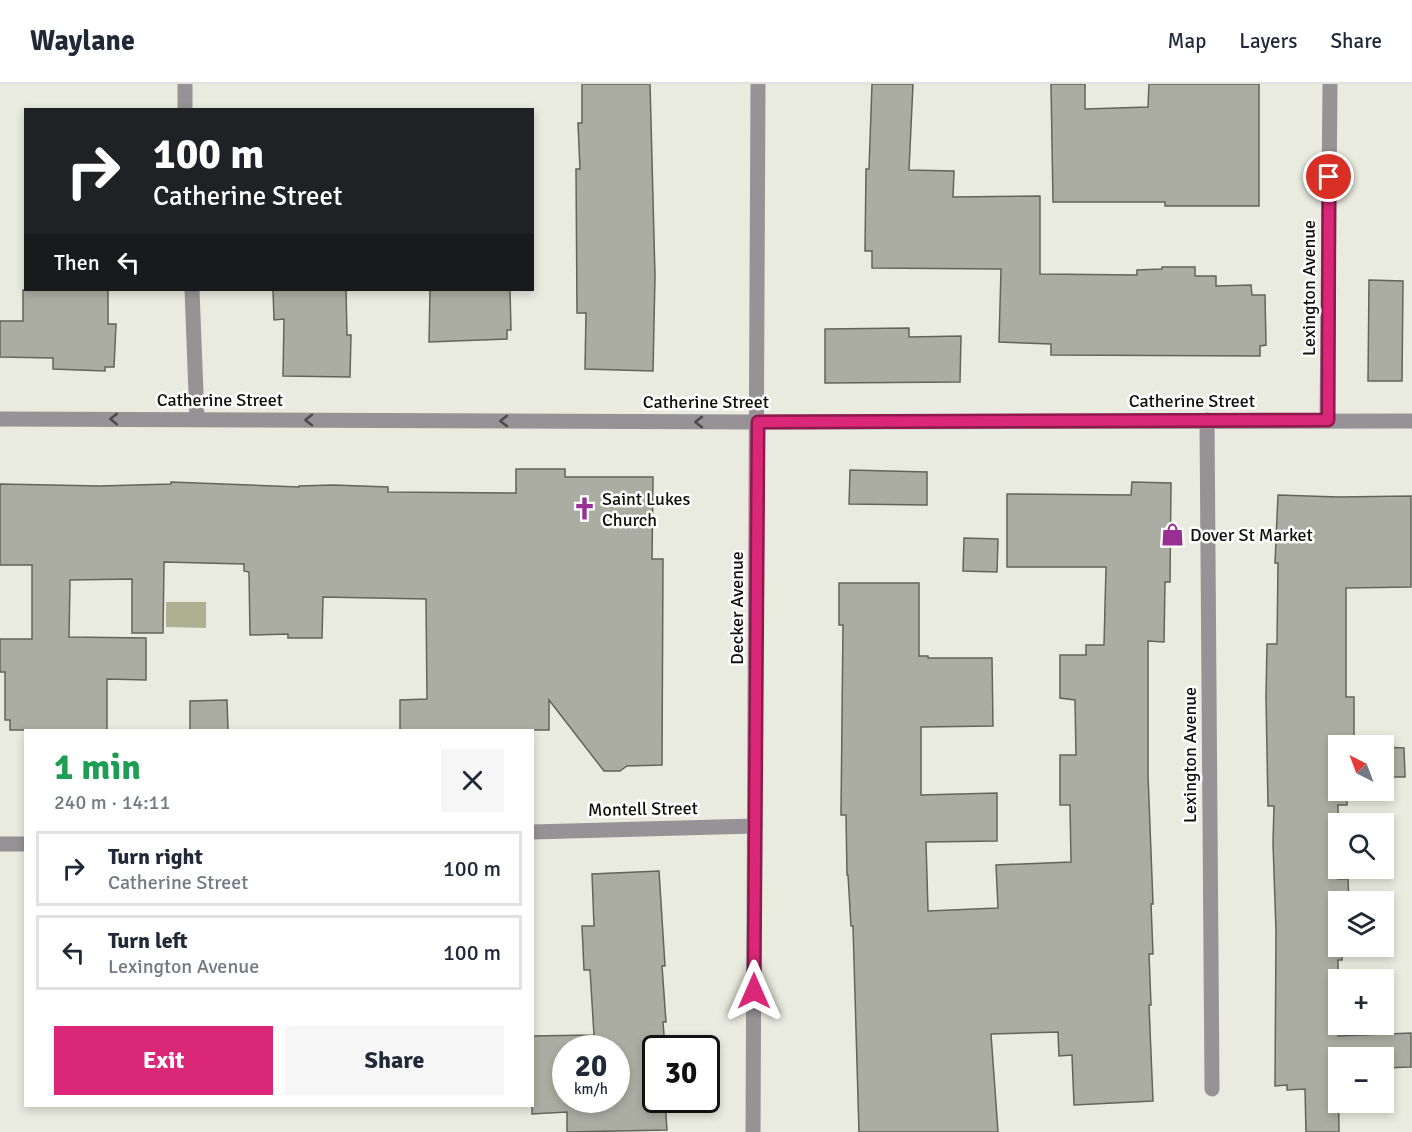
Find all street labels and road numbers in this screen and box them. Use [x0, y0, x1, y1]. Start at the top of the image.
street label: Lexington Avenue [1298, 220, 1320, 356]
street label: Catherine Street [157, 389, 283, 411]
street label: Catherine Street [1129, 390, 1255, 412]
street label: Catherine Street [643, 391, 769, 413]
street label: Decker Avenue [726, 551, 748, 665]
street label: Lexington Avenue [1179, 687, 1201, 823]
street label: Montell Street [588, 797, 698, 821]

